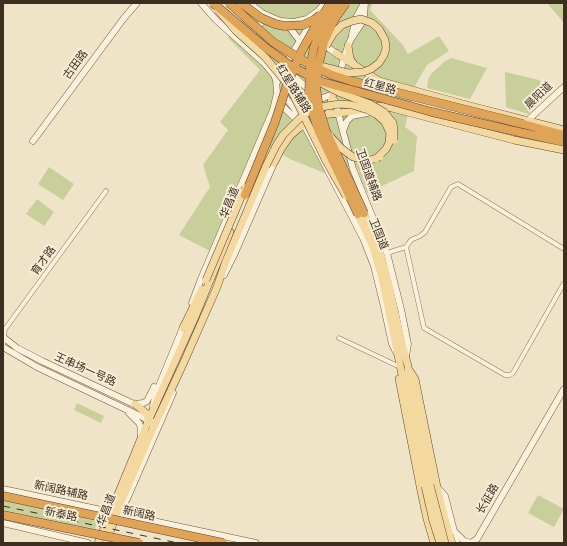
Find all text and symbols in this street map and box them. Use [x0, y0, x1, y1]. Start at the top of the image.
street label: 古田路 [61, 48, 91, 82]
street label: 红星路辅路 [273, 62, 313, 116]
street label: 红星路 [362, 76, 398, 98]
street label: 晨阳道 [523, 80, 555, 112]
street label: 卫国道辅路 [352, 147, 384, 203]
street label: 华昌道 [218, 185, 242, 221]
street label: 卫国道 [366, 216, 390, 252]
street label: 育才路 [29, 244, 59, 278]
street label: 王串场一号路 [52, 351, 118, 389]
street label: 新阔路辅路 [33, 479, 89, 503]
street label: 长征路 [474, 481, 502, 517]
street label: 华昌道 [95, 492, 119, 528]
street label: 新阔路 [121, 504, 157, 524]
street label: 新泰路 [44, 505, 78, 525]

